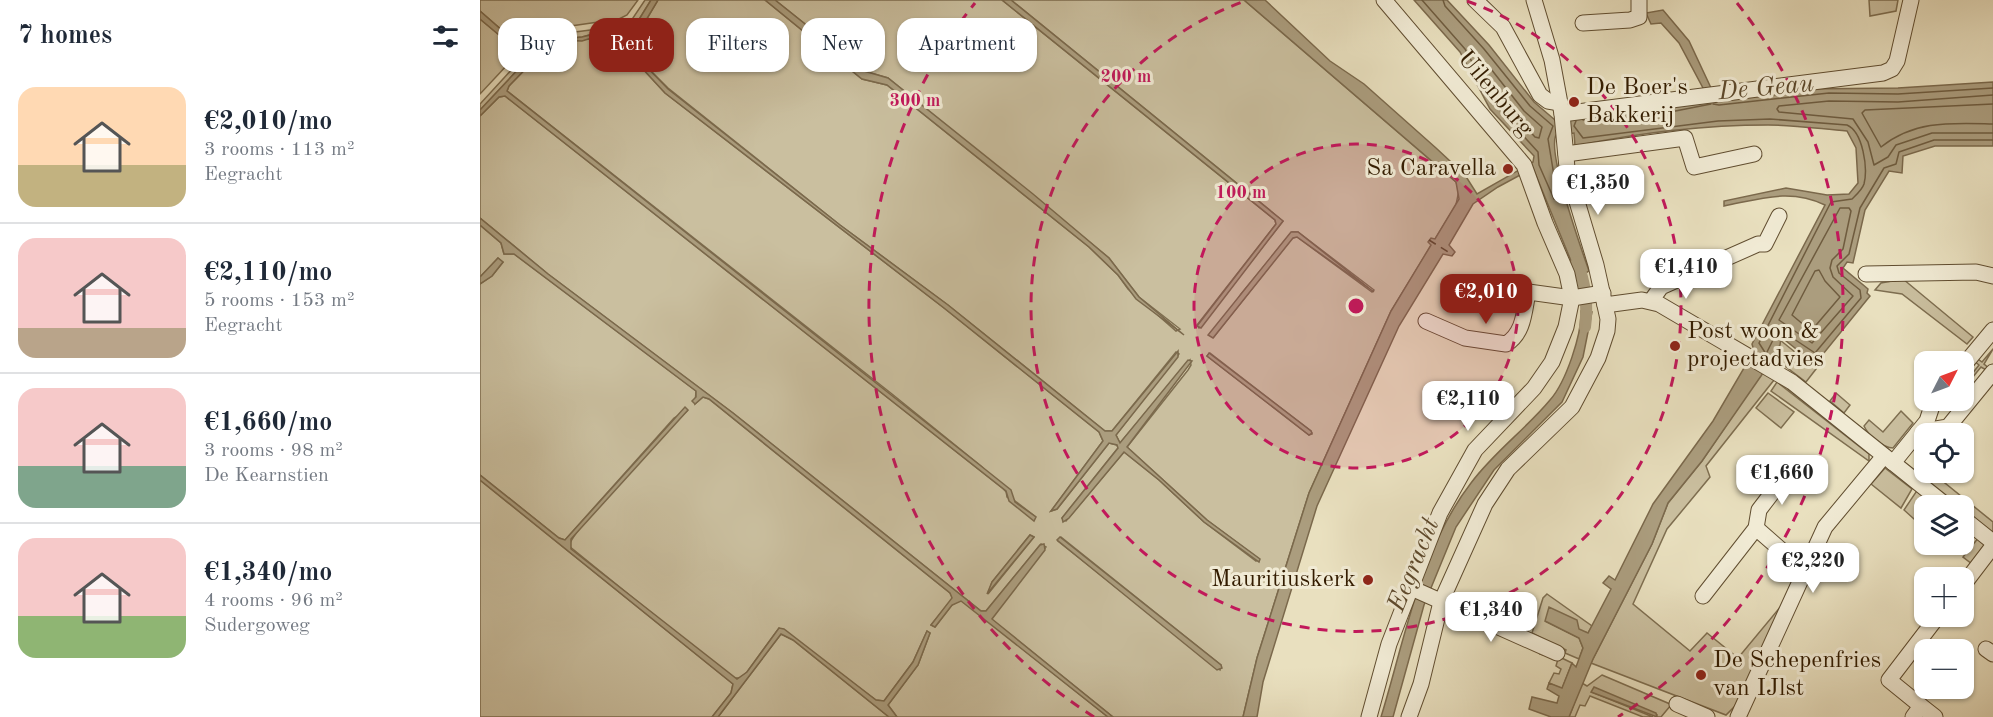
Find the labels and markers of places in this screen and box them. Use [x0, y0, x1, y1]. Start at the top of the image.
place label: De Boer's Bakkerij [1586, 76, 1688, 128]
marker: De Boer's Bakkerij [1567, 95, 1581, 109]
place label: Sa Caravella [1366, 157, 1496, 181]
marker: Sa Caravella [1501, 162, 1515, 176]
pin: €1,350 [1549, 165, 1647, 216]
pin: €1,410 [1637, 249, 1735, 300]
pin: €2,010 [1437, 274, 1535, 325]
centre of rings [1346, 296, 1366, 316]
place label: Post woon & projectadvies [1687, 320, 1824, 372]
marker: Post woon & projectadvies [1668, 339, 1682, 353]
pin: €2,110 [1419, 381, 1517, 432]
pin: €1,660 [1733, 455, 1831, 506]
pin: €2,220 [1764, 543, 1862, 594]
place label: Mauritiuskerk [1211, 568, 1356, 592]
marker: Mauritiuskerk [1361, 573, 1375, 587]
pin: €1,340 [1442, 592, 1540, 643]
place label: De Schepenfries van IJlst [1713, 649, 1881, 701]
marker: De Schepenfries van IJlst [1694, 668, 1708, 682]

